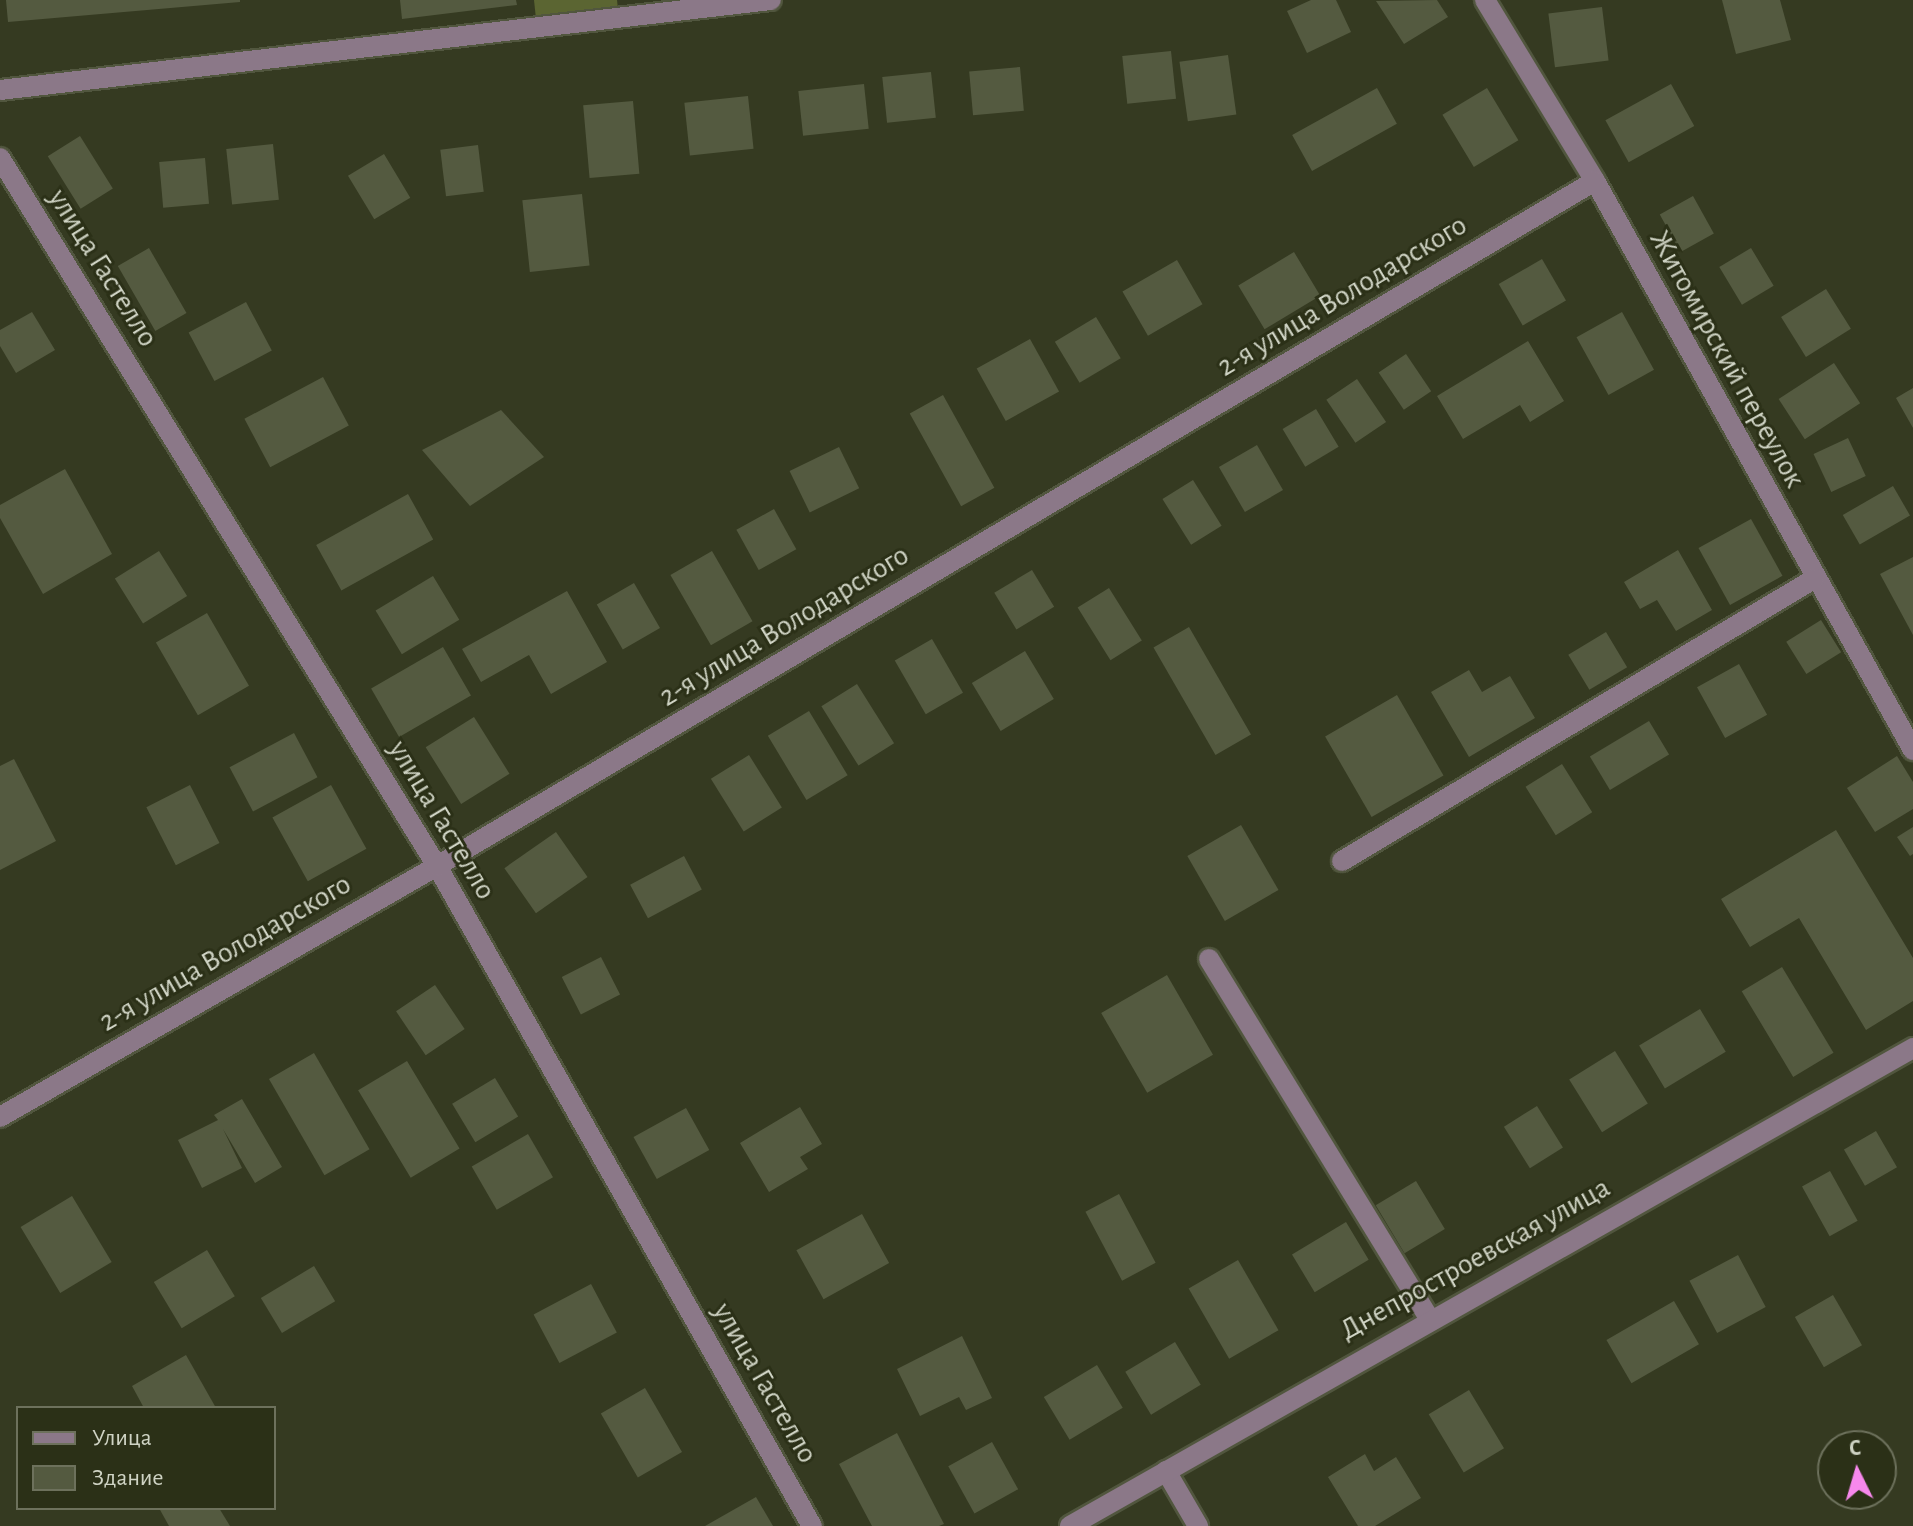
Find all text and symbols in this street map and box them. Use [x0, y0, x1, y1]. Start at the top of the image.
street label: улица Гастелло [40, 182, 166, 354]
street label: 2-я улица Володарского [1211, 207, 1473, 385]
street label: Житомирский переулок [1641, 224, 1813, 494]
street label: 2-я улица Володарского [653, 537, 915, 715]
street label: улица Гастелло [380, 734, 504, 906]
street label: 2-я улица Володарского [93, 866, 357, 1040]
street label: Днепростроевская улица [1334, 1170, 1616, 1348]
street label: улица Гастелло [705, 1296, 825, 1470]
legend [16, 1406, 276, 1510]
text: Улица [92, 1426, 152, 1450]
north arrow [1817, 1430, 1897, 1510]
text: С [1848, 1437, 1862, 1460]
text: Здание [92, 1466, 163, 1490]

